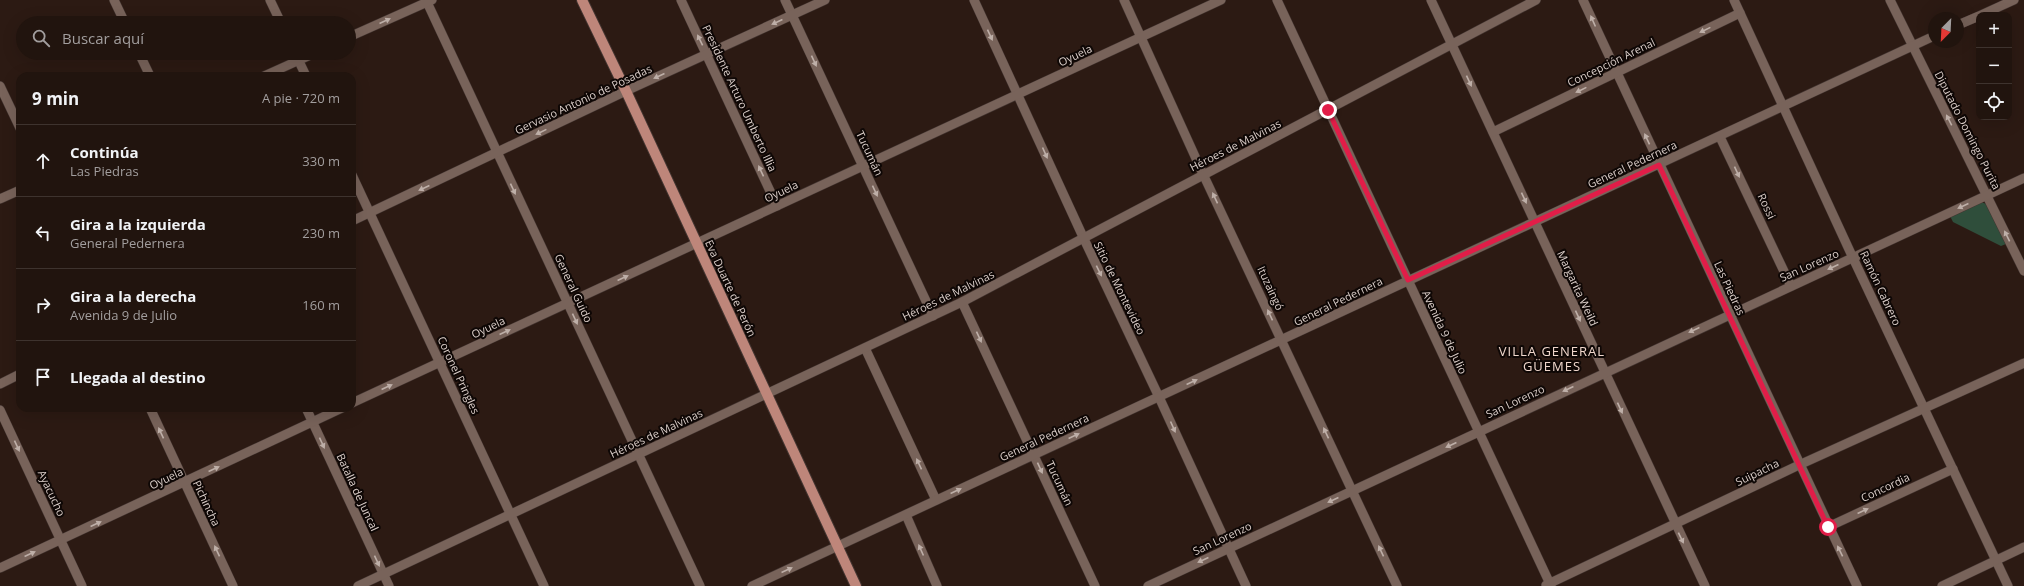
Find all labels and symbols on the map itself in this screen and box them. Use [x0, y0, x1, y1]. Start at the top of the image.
north arrow [1928, 12, 1964, 48]
one-way arrow [1589, 15, 1596, 27]
one-way arrow [379, 18, 391, 24]
one-way arrow [771, 19, 782, 25]
street label: Presidente Arturo Umberto Illia [699, 22, 781, 174]
one-way arrow [1699, 27, 1710, 33]
one-way arrow [987, 30, 993, 41]
one-way arrow [697, 34, 703, 46]
street label: Concepción Arenal [1565, 34, 1657, 90]
street label: Oyuela [1056, 41, 1094, 69]
one-way arrow [811, 55, 817, 66]
street label: Gervasio Antonio de Posadas [512, 61, 654, 137]
street label: Diputado Domingo Purita [1932, 68, 2004, 192]
one-way arrow [652, 74, 664, 80]
one-way arrow [1466, 75, 1472, 86]
one-way arrow [1575, 87, 1586, 93]
route end [1319, 101, 1337, 119]
one-way arrow [1946, 114, 1953, 125]
street label: Héroes de Malvinas [1187, 115, 1283, 175]
street label: Tucumán [853, 128, 887, 178]
one-way arrow [535, 129, 547, 135]
one-way arrow [1644, 134, 1650, 145]
street label: General Pedernera [1585, 137, 1679, 191]
one-way arrow [1042, 148, 1048, 159]
one-way arrow [758, 165, 764, 176]
one-way arrow [1734, 166, 1740, 178]
street label: Oyuela [762, 177, 800, 205]
one-way arrow [510, 183, 516, 195]
one-way arrow [418, 185, 429, 191]
one-way arrow [872, 185, 878, 197]
street label: Rossi [1755, 191, 1779, 221]
one-way arrow [1212, 192, 1218, 204]
one-way arrow [1521, 193, 1527, 204]
one-way arrow [1958, 203, 1969, 209]
one-way arrow [2004, 231, 2010, 242]
street label: Eva Duarte de Perón [702, 237, 760, 339]
street label: Sitio de Montevideo [1091, 239, 1149, 337]
street label: San Lorenzo [1777, 245, 1841, 285]
street label: Margarita Weild [1554, 248, 1602, 328]
street label: Ramón Cabrero [1857, 248, 1905, 328]
street label: General Guido [552, 251, 597, 325]
street label: Las Piedras [1711, 258, 1749, 318]
street label: Ituzaingó [1254, 263, 1288, 313]
one-way arrow [1827, 264, 1839, 270]
street label: Héroes de Malvinas [899, 266, 997, 324]
one-way arrow [1096, 266, 1102, 277]
street label: General Pedernera [1291, 273, 1385, 329]
one-way arrow [618, 274, 630, 280]
street label: Avenida 9 de Julio [1419, 288, 1471, 377]
one-way arrow [1267, 310, 1273, 321]
one-way arrow [1575, 311, 1581, 322]
street label: Oyuela [469, 313, 507, 341]
one-way arrow [572, 313, 578, 325]
one-way arrow [1688, 327, 1699, 333]
one-way arrow [500, 329, 511, 335]
one-way arrow [976, 332, 982, 343]
street label: Coronel Pringles [434, 334, 484, 416]
district label: VILLA GENERAL GÜEMES [1499, 342, 1605, 375]
one-way arrow [1186, 379, 1198, 385]
street label: San Lorenzo [1483, 381, 1547, 421]
one-way arrow [382, 384, 393, 390]
one-way arrow [1563, 386, 1574, 392]
one-way arrow [1617, 402, 1623, 413]
street label: Héroes de Malvinas [607, 405, 705, 461]
street label: General Pedernera [997, 410, 1091, 464]
one-way arrow [1170, 421, 1176, 432]
one-way arrow [158, 427, 164, 439]
one-way arrow [1322, 427, 1329, 439]
one-way arrow [1068, 433, 1079, 439]
one-way arrow [319, 438, 325, 449]
one-way arrow [14, 440, 20, 451]
one-way arrow [1445, 442, 1457, 448]
street label: Batalla de Juncal [333, 451, 383, 533]
street label: Suipacha [1733, 455, 1781, 489]
street label: Tucumán [1043, 458, 1077, 508]
one-way arrow [916, 459, 922, 470]
one-way arrow [1037, 462, 1043, 474]
street label: Oyuela [147, 464, 185, 492]
one-way arrow [208, 466, 220, 472]
street label: Ayacucho [35, 468, 69, 519]
street label: Concordia [1858, 469, 1912, 505]
street label: Pichincha [190, 478, 224, 528]
one-way arrow [950, 488, 961, 494]
one-way arrow [1328, 497, 1339, 503]
one-way arrow [1858, 508, 1869, 514]
street label: San Lorenzo [1190, 518, 1254, 558]
route start [1819, 518, 1837, 536]
one-way arrow [90, 521, 102, 527]
one-way arrow [1678, 532, 1685, 544]
one-way arrow [918, 544, 924, 556]
one-way arrow [214, 545, 220, 556]
one-way arrow [1378, 545, 1384, 556]
one-way arrow [1837, 545, 1843, 557]
one-way arrow [25, 551, 36, 557]
one-way arrow [374, 556, 380, 567]
one-way arrow [1197, 557, 1208, 563]
one-way arrow [782, 567, 793, 573]

